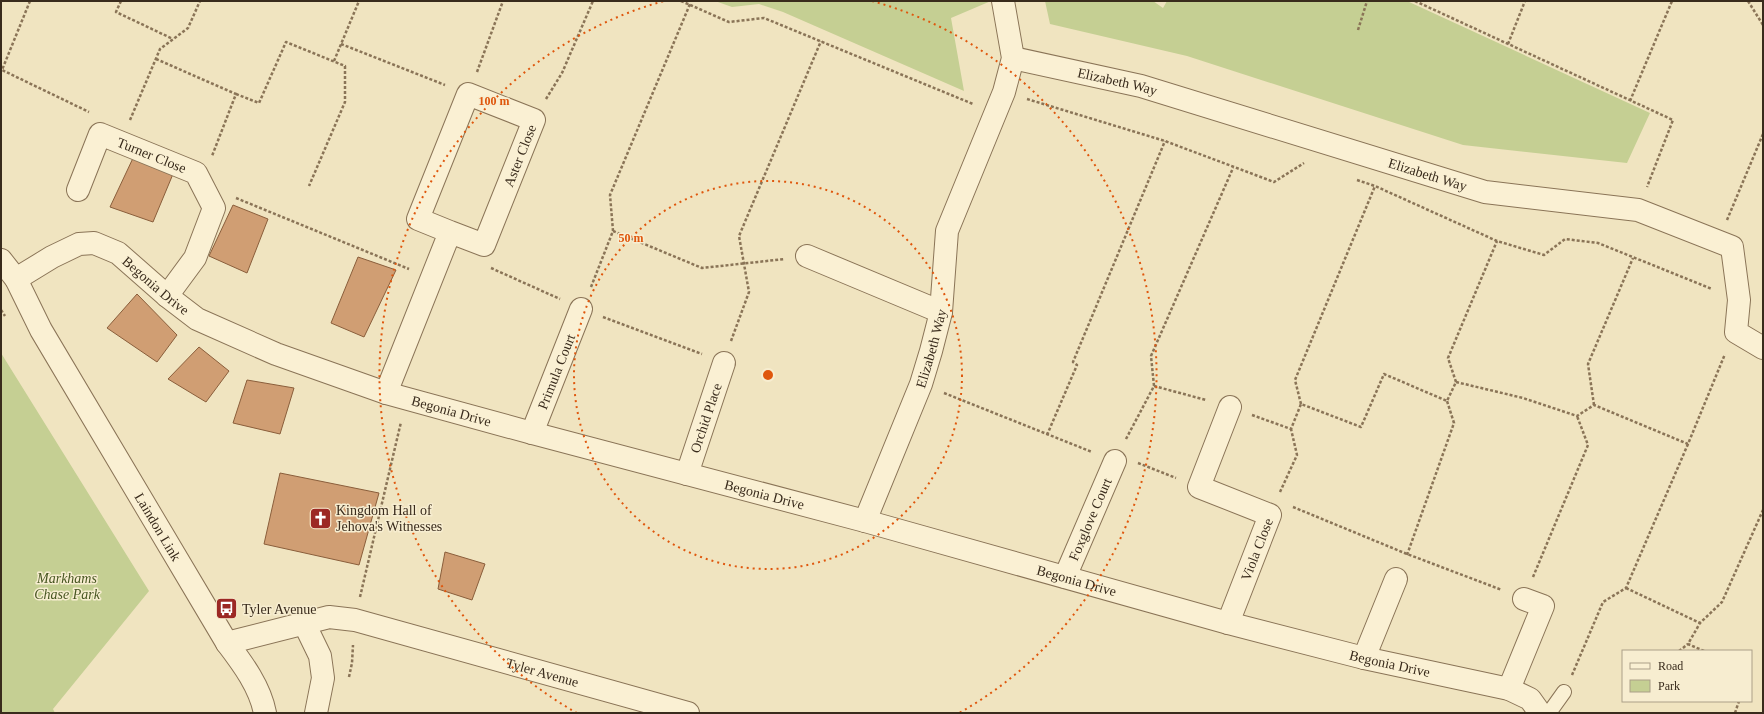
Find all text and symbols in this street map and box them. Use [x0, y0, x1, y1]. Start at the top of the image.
street label: Elizabeth Way [1076, 65, 1159, 98]
text: 100 m [479, 94, 510, 108]
street label: Aster Close [501, 122, 539, 189]
street label: Turner Close [115, 134, 188, 176]
street label: Elizabeth Way [1387, 155, 1469, 193]
text: 50 m [619, 231, 644, 245]
street label: Begonia Drive [120, 253, 192, 318]
street label: Elizabeth Way [913, 307, 949, 390]
street label: Primula Court [535, 332, 578, 411]
centre of rings [761, 368, 775, 382]
street label: Orchid Place [687, 381, 724, 455]
street label: Begonia Drive [410, 393, 493, 429]
street label: Foxglove Court [1066, 476, 1114, 563]
street label: Begonia Drive [723, 477, 806, 512]
street label: Laindon Link [132, 490, 184, 564]
place label: Kingdom Hall of Jehova's Witnesses [336, 503, 442, 534]
church icon: Kingdom Hall of Jehova's Witnesses [308, 505, 334, 531]
street label: Viola Close [1238, 516, 1276, 583]
street label: Begonia Drive [1035, 562, 1118, 599]
park label: Markhams Chase Park [34, 571, 101, 602]
bus stop icon: Tyler Avenue [213, 596, 239, 622]
place label: Tyler Avenue [242, 602, 317, 617]
street label: Begonia Drive [1348, 647, 1432, 679]
legend [1622, 650, 1752, 702]
street label: Tyler Avenue [504, 655, 580, 690]
text: Road [1658, 659, 1683, 673]
text: Park [1658, 679, 1680, 693]

